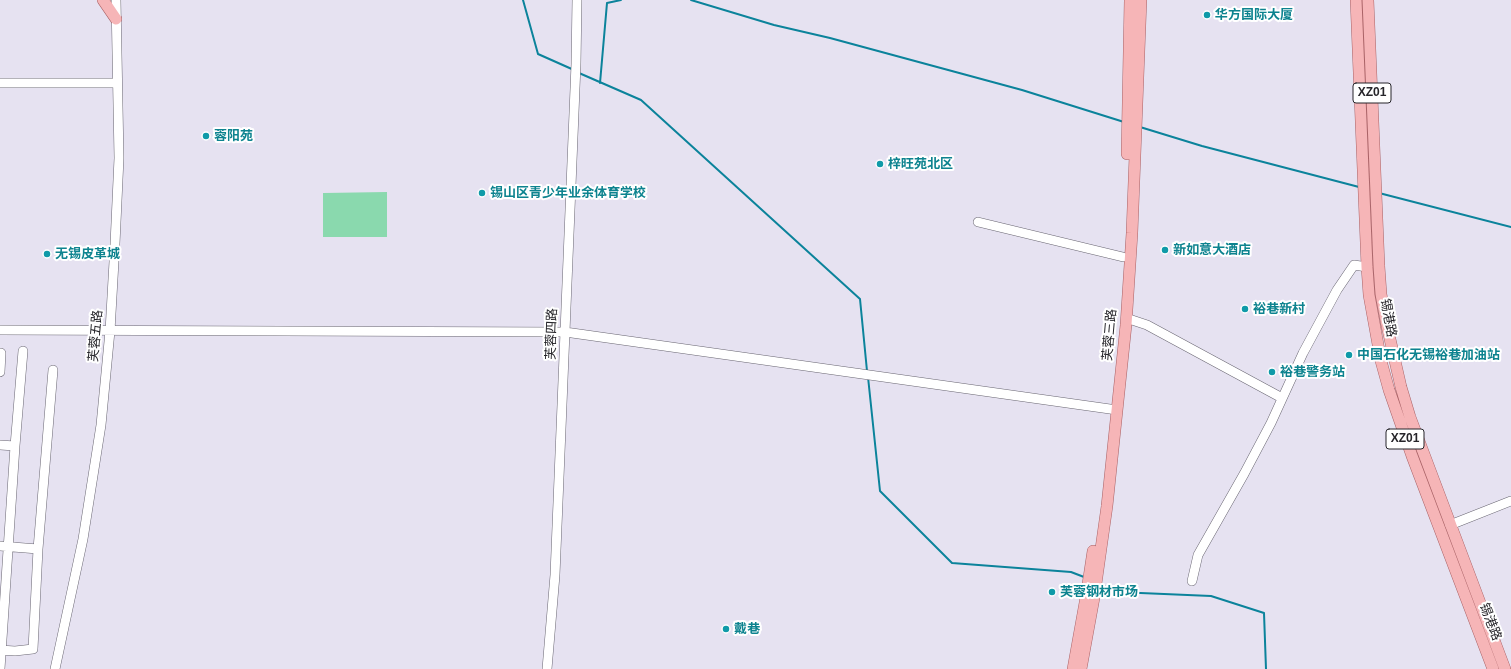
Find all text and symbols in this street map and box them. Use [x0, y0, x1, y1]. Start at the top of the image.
place label: 华方国际大厦 [1215, 7, 1293, 23]
marker: 华方国际大厦 [1202, 10, 1212, 20]
road number: XZ01 [1353, 83, 1391, 103]
place label: 蓉阳苑 [214, 128, 253, 144]
marker: 蓉阳苑 [201, 131, 211, 141]
place label: 梓旺苑北区 [888, 156, 953, 172]
marker: 梓旺苑北区 [875, 159, 885, 169]
place label: 锡山区青少年业余体育学校 [490, 185, 646, 201]
marker: 锡山区青少年业余体育学校 [477, 188, 487, 198]
place label: 新如意大酒店 [1173, 242, 1251, 258]
marker: 新如意大酒店 [1160, 245, 1170, 255]
place label: 无锡皮革城 [55, 246, 120, 262]
marker: 无锡皮革城 [42, 249, 52, 259]
street label: 锡港路 [1377, 297, 1399, 339]
place label: 裕巷新村 [1253, 301, 1305, 317]
marker: 裕巷新村 [1240, 304, 1250, 314]
street label: 芙蓉四路 [543, 308, 561, 360]
street label: 芙蓉三路 [1100, 308, 1120, 362]
street label: 芙蓉五路 [86, 309, 106, 363]
place label: 中国石化无锡裕巷加油站 [1357, 347, 1500, 363]
marker: 中国石化无锡裕巷加油站 [1344, 350, 1354, 360]
place label: 裕巷警务站 [1280, 364, 1345, 380]
marker: 裕巷警务站 [1267, 367, 1277, 377]
road number: XZ01 [1386, 429, 1424, 449]
place label: 芙蓉钢材市场 [1060, 584, 1138, 600]
marker: 芙蓉钢材市场 [1047, 587, 1057, 597]
street label: 锡港路 [1476, 601, 1504, 643]
place label: 戴巷 [734, 621, 760, 637]
marker: 戴巷 [721, 624, 731, 634]

